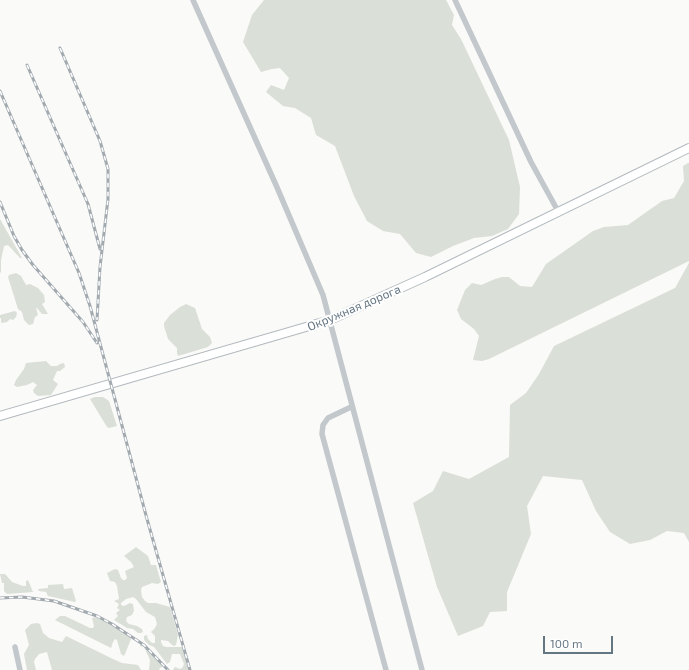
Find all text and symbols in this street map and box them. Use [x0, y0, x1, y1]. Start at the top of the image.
street label: Окружная дорога [305, 282, 403, 334]
scale bar [545, 628, 615, 654]
text: 100 m [550, 636, 582, 650]

